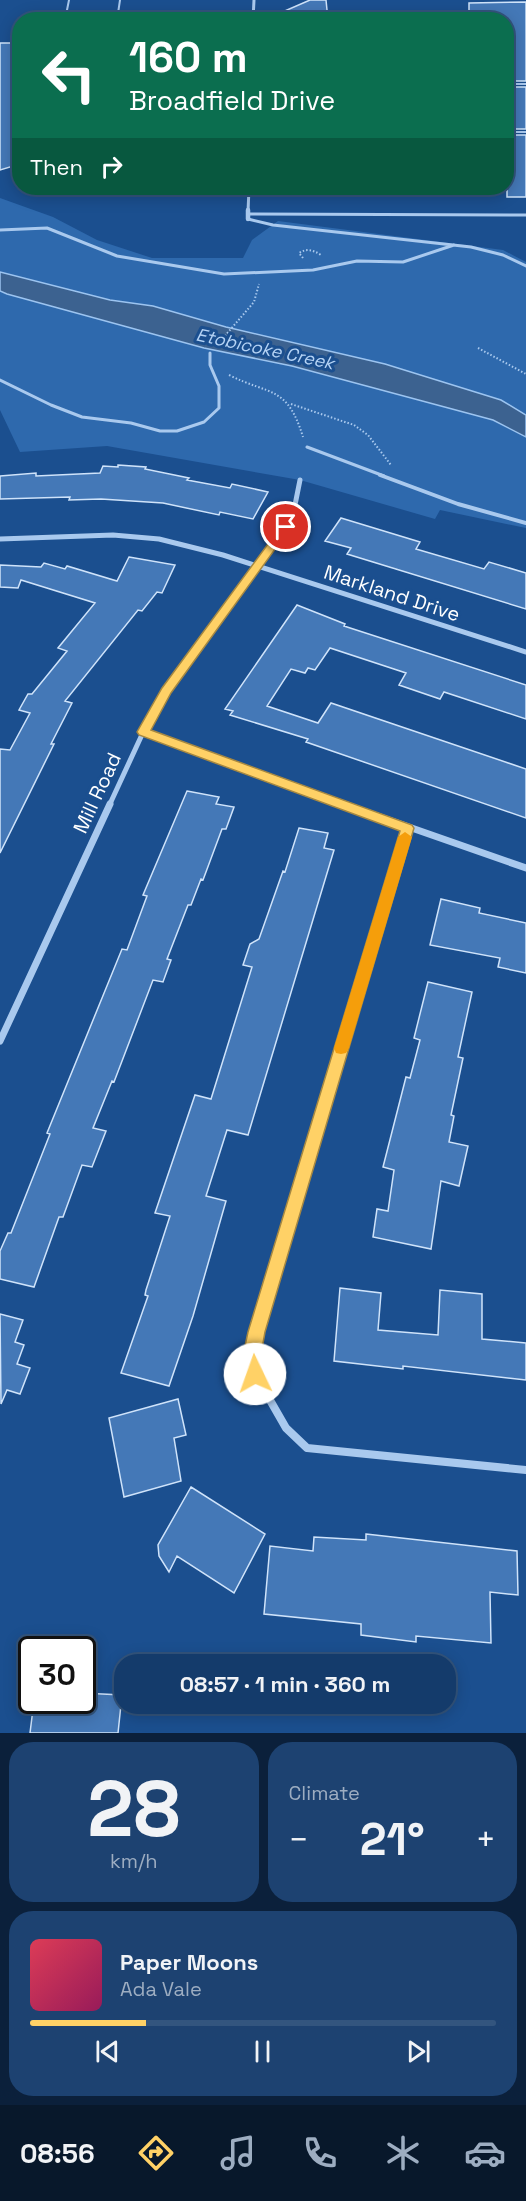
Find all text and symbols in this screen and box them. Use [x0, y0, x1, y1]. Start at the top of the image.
text: 160 m [129, 31, 248, 84]
icon: left [30, 36, 108, 114]
text: Broadfield Drive [129, 83, 335, 118]
icon: right [95, 150, 128, 183]
text: Then [30, 153, 83, 181]
water label: Etobicoke Creek [194, 323, 339, 375]
pin [260, 501, 311, 552]
icon: arrive [269, 510, 302, 543]
street label: Markland Drive [321, 559, 463, 627]
street label: Mill Road [67, 748, 127, 838]
position arrow [223, 1342, 287, 1406]
speed limit sign: 30 [18, 1636, 96, 1714]
text: 08:57 · 1 min · 360 m [180, 1670, 390, 1698]
text: 28 [87, 1759, 180, 1859]
text: Climate [289, 1780, 360, 1806]
text: 21° [360, 1811, 425, 1868]
text: − [289, 1819, 309, 1861]
text: + [476, 1819, 496, 1861]
text: km/h [110, 1848, 158, 1874]
text: Paper Moons [120, 1948, 258, 1976]
text: Ada Vale [120, 1976, 202, 2002]
icon: previous [91, 2035, 124, 2068]
icon: pause [246, 2035, 279, 2068]
icon: next [402, 2035, 435, 2068]
icon: directions [135, 2132, 177, 2174]
icon: music [217, 2132, 259, 2174]
icon: phone [299, 2132, 341, 2174]
icon: climate [382, 2132, 424, 2174]
icon: car [464, 2132, 506, 2174]
text: 08:56 [20, 2136, 95, 2171]

